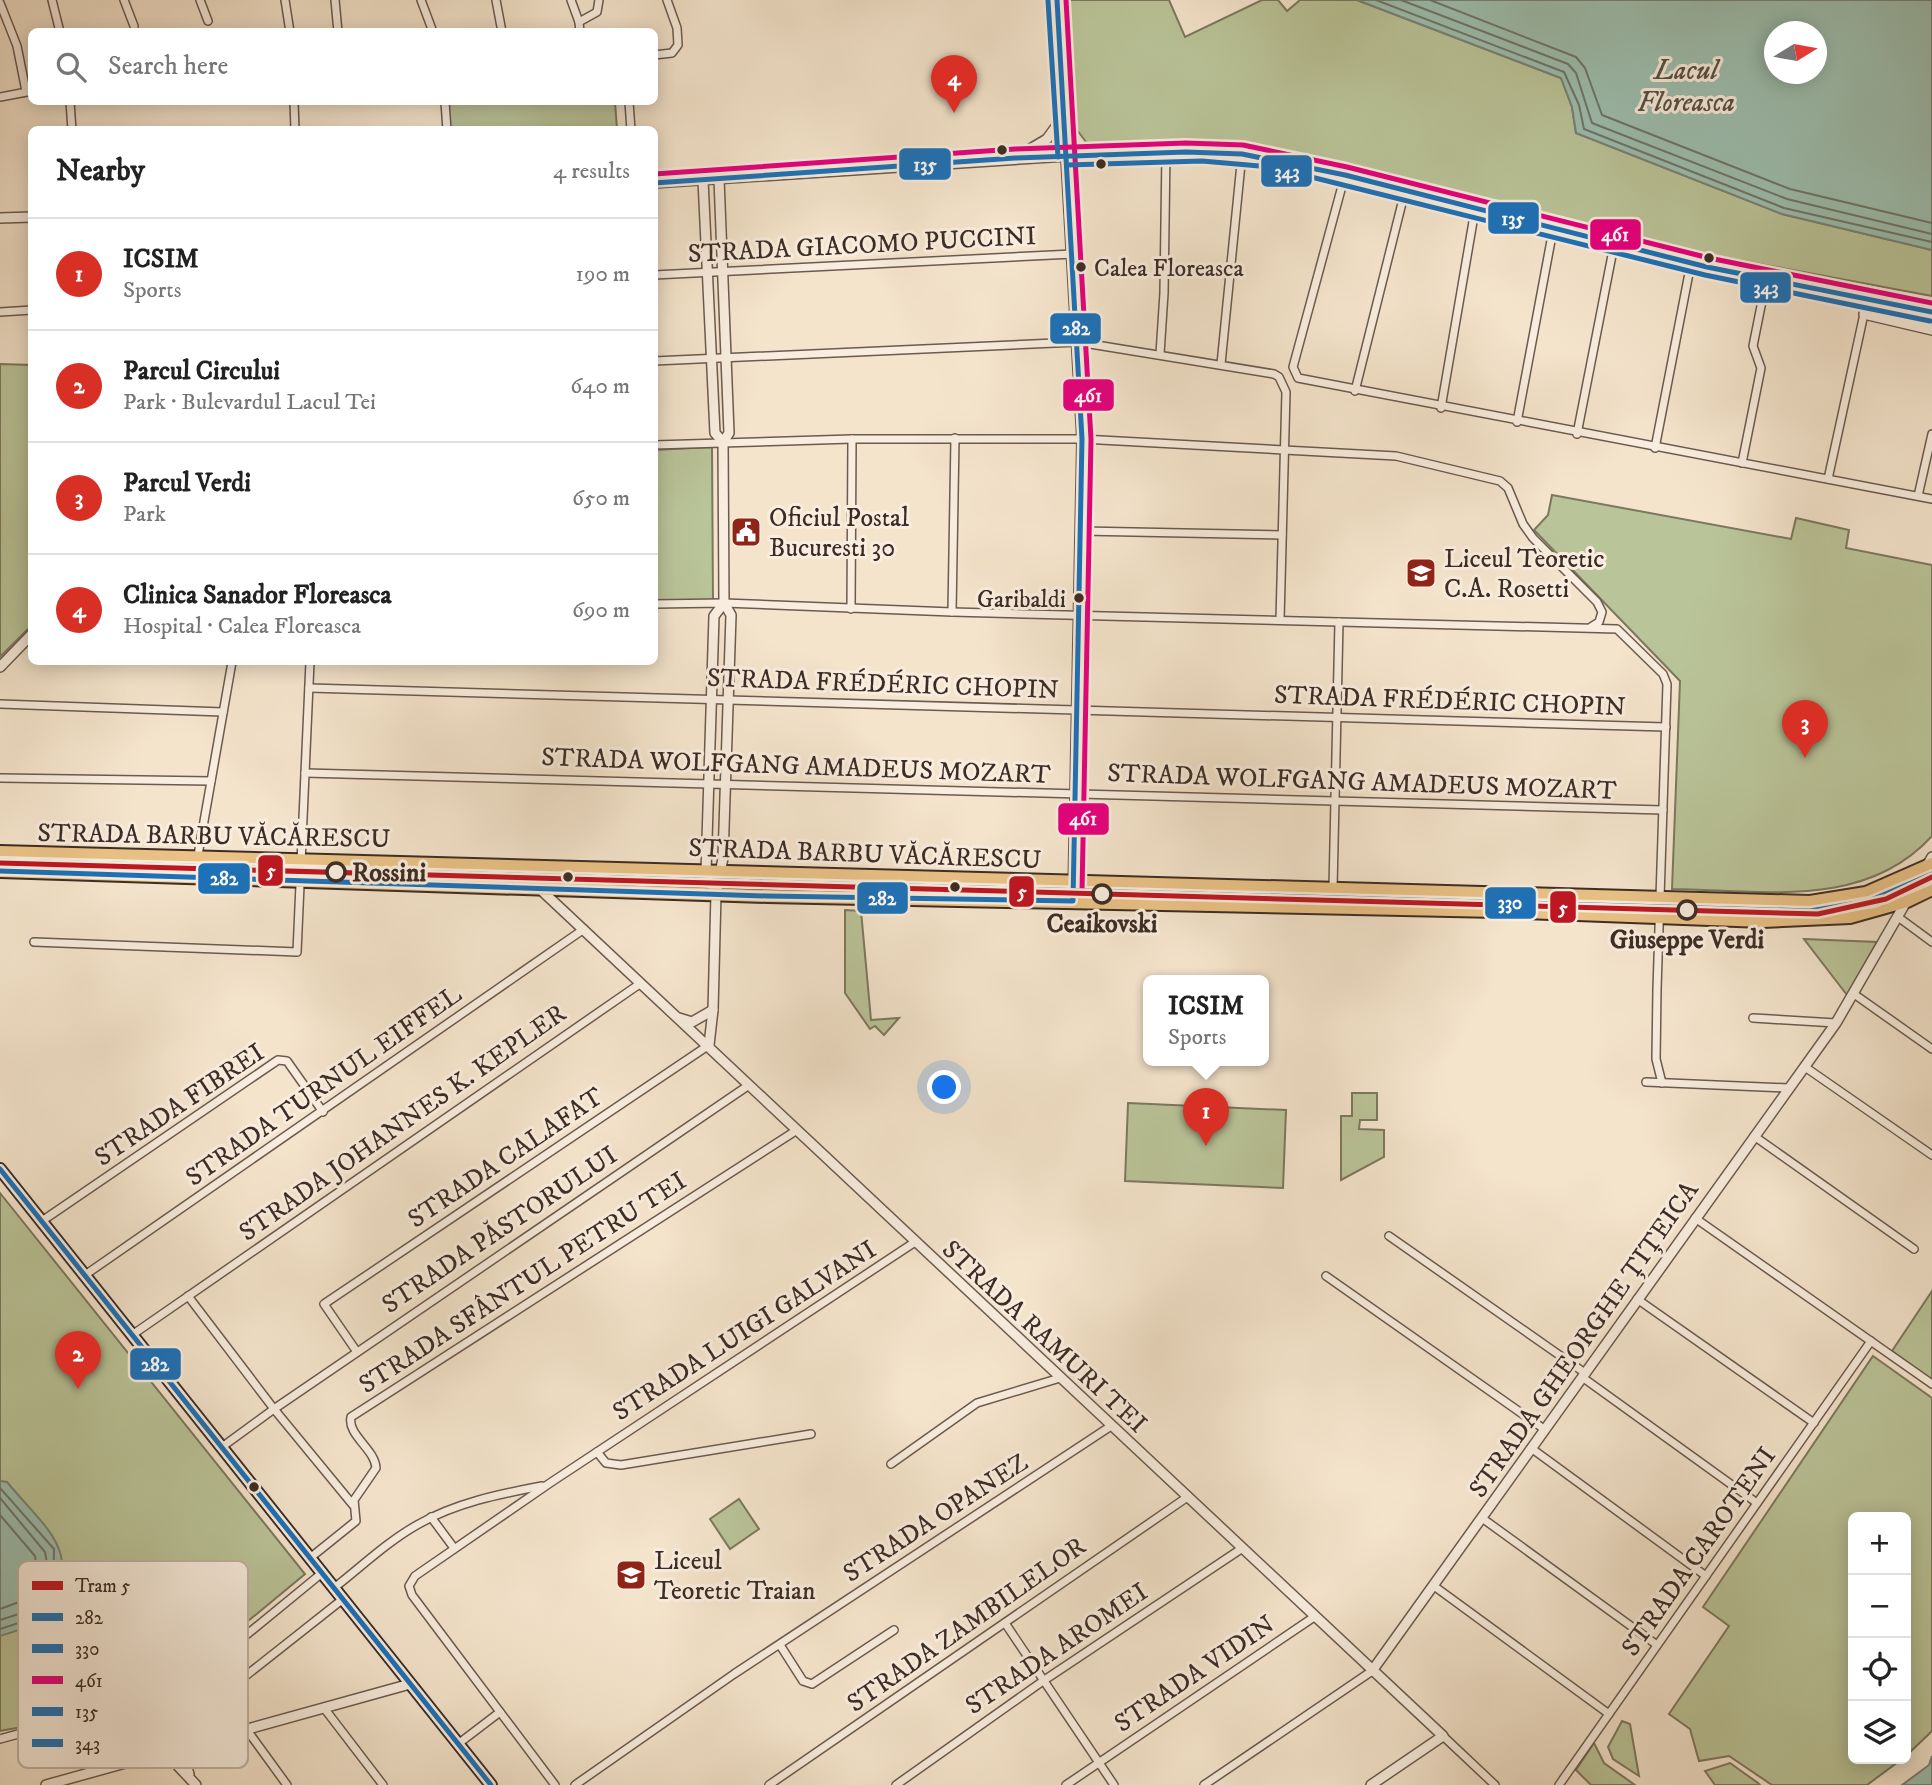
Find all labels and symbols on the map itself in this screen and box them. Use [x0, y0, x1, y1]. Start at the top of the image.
north arrow [1764, 21, 1827, 84]
water label: Lacul Floreasca [1637, 53, 1735, 120]
pin: 4 [931, 55, 977, 113]
unlabelled marker [995, 143, 1009, 157]
line badge: 135 [898, 147, 952, 181]
text: 135 [913, 154, 937, 177]
line badge: 343 [1260, 154, 1313, 188]
unlabelled marker [1094, 157, 1108, 171]
text: 343 [1274, 161, 1300, 184]
line badge: 135 [1487, 201, 1540, 235]
text: 135 [1501, 208, 1525, 231]
line badge: 461 [1589, 218, 1642, 251]
street label: STRADA GIACOMO PUCCINI [687, 220, 1037, 271]
text: 461 [1601, 224, 1629, 247]
unlabelled marker [1702, 251, 1716, 265]
place label: Calea Floreasca [1094, 254, 1244, 284]
marker: Calea Floreasca [1074, 260, 1088, 274]
line badge: 343 [1739, 271, 1792, 304]
text: 343 [1753, 277, 1779, 300]
line badge: 282 [1049, 312, 1102, 345]
text: 282 [1062, 318, 1091, 341]
line badge: 461 [1062, 378, 1115, 412]
text: 461 [1074, 385, 1102, 408]
place label: Oficiul Postal Bucuresti 30 [769, 502, 909, 565]
public building icon: Oficiul Postal Bucuresti 30 [729, 515, 763, 549]
place label: Liceul Teoretic C.A. Rosetti [1444, 543, 1604, 606]
school or university icon: Liceul Teoretic C.A. Rosetti [1404, 556, 1438, 590]
place label: Garibaldi [977, 585, 1066, 615]
marker: Garibaldi [1072, 591, 1086, 605]
street label: STRADA FRÉDÉRIC CHOPIN [706, 662, 1060, 707]
street label: STRADA FRÉDÉRIC CHOPIN [1273, 679, 1627, 724]
pin: 3 [1782, 700, 1828, 758]
street label: STRADA WOLFGANG AMADEUS MOZART [541, 741, 1052, 792]
street label: STRADA WOLFGANG AMADEUS MOZART [1107, 757, 1618, 808]
line badge: 461 [1057, 802, 1110, 836]
text: 461 [1069, 808, 1097, 831]
street label: STRADA BARBU VĂCĂRESCU [37, 816, 391, 856]
street label: STRADA BARBU VĂCĂRESCU [688, 831, 1042, 877]
line badge: 5 [257, 854, 284, 887]
place label: Rossini [352, 857, 426, 890]
text: 5 [265, 860, 276, 883]
line badge: 282 [197, 862, 251, 895]
marker: Rossini [326, 862, 346, 882]
text: 282 [210, 868, 239, 891]
unlabelled marker [561, 870, 575, 884]
line badge: 5 [1008, 875, 1035, 908]
unlabelled marker [948, 880, 962, 894]
line badge: 282 [856, 881, 909, 915]
text: 5 [1016, 881, 1027, 904]
marker: Ceaikovski [1092, 884, 1112, 904]
line badge: 330 [1484, 886, 1537, 920]
text: 282 [868, 888, 897, 911]
line badge: 5 [1549, 890, 1577, 924]
text: 330 [1498, 892, 1522, 915]
text: 5 [1557, 897, 1568, 920]
marker: Giuseppe Verdi [1677, 900, 1697, 920]
place label: Ceaikovski [1047, 908, 1158, 941]
place label: Giuseppe Verdi [1610, 924, 1764, 957]
street label: STRADA TURNUL EIFFEL [179, 978, 468, 1194]
street label: STRADA JOHANNES K. KEPLER [233, 997, 573, 1249]
street label: STRADA FIBREI [89, 1036, 271, 1174]
your location [927, 1070, 961, 1104]
street label: STRADA CALAFAT [402, 1080, 610, 1236]
pin: 1 [1183, 1088, 1229, 1146]
street label: STRADA PĂSTORULUI [375, 1138, 624, 1321]
street label: STRADA SFÂNTUL PETRU TEI [352, 1164, 693, 1402]
street label: STRADA GHEORGHE ȚIȚEICA [1462, 1175, 1707, 1505]
street label: STRADA RAMURI TEI [935, 1233, 1153, 1441]
street label: STRADA LUIGI GALVANI [607, 1234, 883, 1429]
pin: 2 [55, 1331, 101, 1389]
line badge: 282 [129, 1347, 182, 1381]
text: 282 [141, 1354, 170, 1377]
street label: STRADA CAROTENI [1615, 1441, 1784, 1663]
street label: STRADA OPANEZ [837, 1446, 1035, 1590]
unlabelled marker [247, 1480, 261, 1494]
street label: STRADA ZAMBILELOR [841, 1530, 1093, 1720]
place label: Liceul Teoretic Traian [654, 1545, 816, 1608]
school or university icon: Liceul Teoretic Traian [614, 1558, 648, 1592]
legend [18, 1561, 248, 1768]
text: Tram 5 [75, 1575, 131, 1598]
street label: STRADA AROMEI [959, 1576, 1154, 1723]
text: 282 [75, 1607, 104, 1630]
street label: STRADA VIDIN [1108, 1608, 1281, 1740]
text: 330 [75, 1638, 99, 1661]
text: 461 [75, 1670, 103, 1693]
text: 135 [75, 1701, 99, 1724]
text: 343 [75, 1733, 100, 1756]

